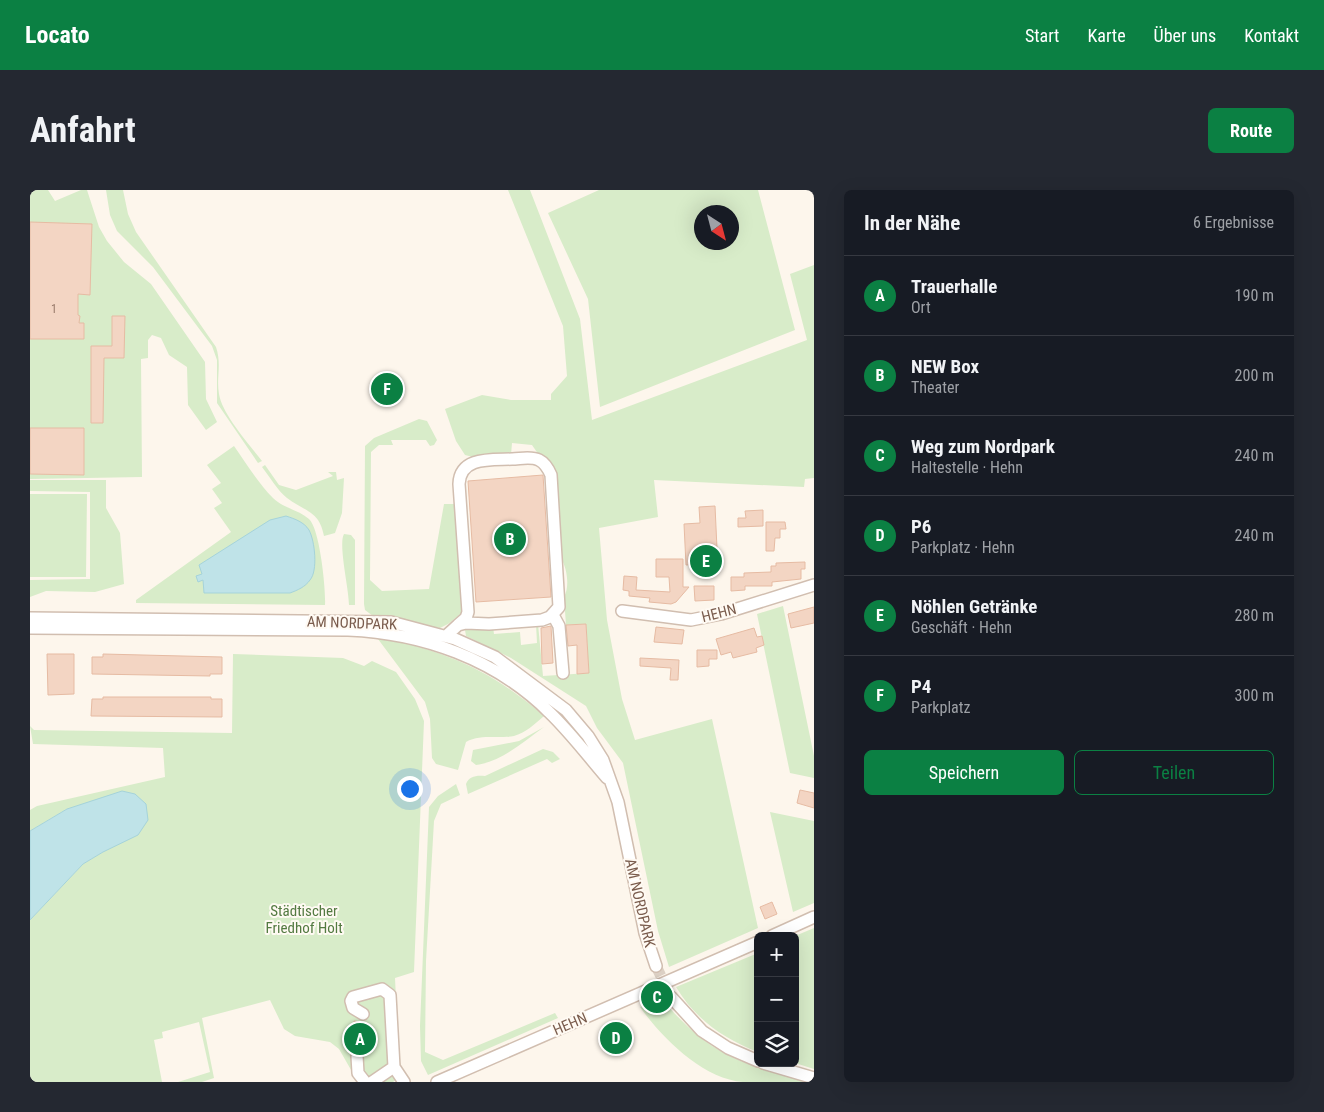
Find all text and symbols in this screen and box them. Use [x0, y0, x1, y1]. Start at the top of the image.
text: Locato [25, 21, 90, 49]
text: Start [1025, 25, 1059, 46]
text: Karte [1087, 25, 1126, 46]
text: Über uns [1154, 25, 1216, 46]
text: Kontakt [1244, 25, 1299, 46]
button: Route [1208, 108, 1294, 153]
text: Anfahrt [30, 110, 136, 151]
north arrow [694, 205, 739, 250]
text: In der Nähe [864, 211, 960, 235]
text: 6 Ergebnisse [1193, 213, 1274, 232]
text: Trauerhalle [911, 275, 997, 298]
text: A [875, 286, 885, 305]
text: 190 m [1235, 286, 1274, 305]
text: Ort [911, 298, 931, 317]
house number: 1 [51, 302, 57, 316]
text: NEW Box [911, 355, 979, 378]
text: B [876, 366, 884, 385]
text: 200 m [1235, 366, 1274, 385]
pin: F [371, 370, 403, 408]
text: Theater [911, 378, 959, 397]
text: Weg zum Nordpark [911, 435, 1055, 458]
text: C [875, 446, 885, 465]
text: 240 m [1235, 446, 1274, 465]
text: Haltestelle · Hehn [911, 458, 1023, 477]
text: P6 [911, 515, 931, 538]
pin: B [494, 520, 526, 558]
text: D [875, 526, 885, 545]
text: 240 m [1235, 526, 1274, 545]
text: Parkplatz · Hehn [911, 538, 1015, 557]
pin: E [690, 542, 722, 580]
text: Nöhlen Getränke [911, 595, 1037, 618]
street label: HEHN [700, 600, 738, 626]
text: E [876, 606, 884, 625]
text: 280 m [1235, 606, 1274, 625]
street label: AM NORDPARK [307, 612, 398, 634]
text: Geschäft · Hehn [911, 618, 1012, 637]
text: P4 [911, 675, 931, 698]
text: F [876, 686, 884, 705]
text: 300 m [1235, 686, 1274, 705]
text: Parkplatz [911, 698, 971, 717]
button: Speichern [864, 750, 1064, 795]
button: Teilen [1074, 750, 1274, 795]
your location [397, 776, 423, 802]
street label: AM NORDPARK [621, 857, 659, 950]
park label: Städtischer Friedhof Holt [265, 902, 343, 937]
map controls [754, 932, 799, 1067]
button: + [754, 932, 799, 977]
button: − [754, 977, 799, 1022]
pin: C [641, 978, 673, 1016]
street label: HEHN [550, 1009, 590, 1039]
pin: D [600, 1019, 632, 1057]
pin: A [344, 1020, 376, 1058]
button: layers [754, 1022, 799, 1067]

